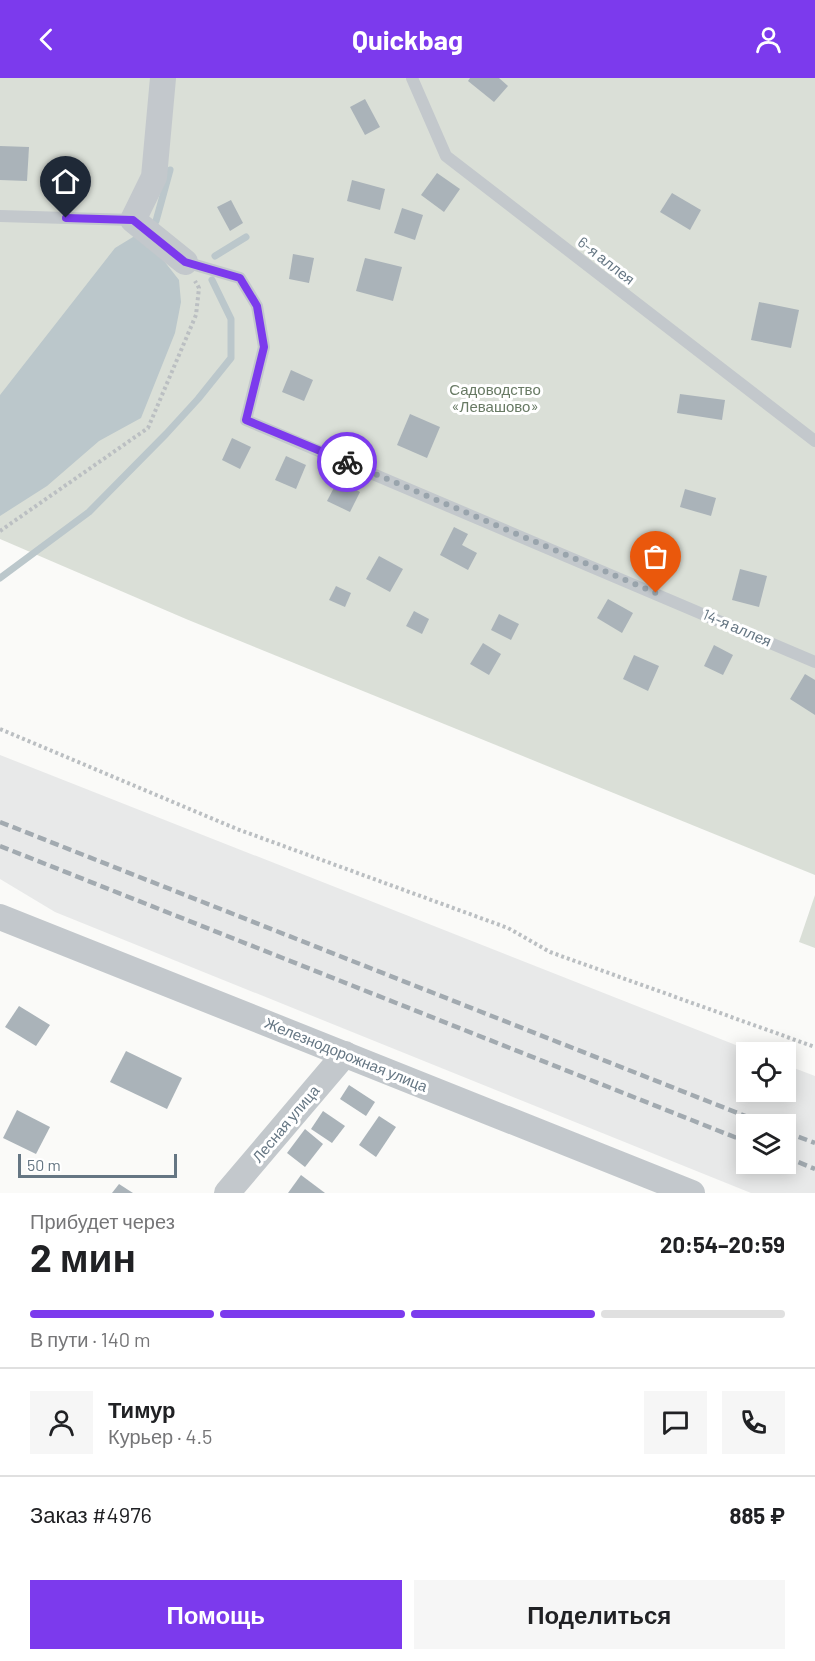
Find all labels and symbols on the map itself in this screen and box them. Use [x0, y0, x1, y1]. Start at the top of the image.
pin [40, 156, 91, 218]
street label: 6-я аллея [575, 232, 639, 288]
park label: Садоводство «Левашово» [449, 380, 541, 415]
courier [317, 432, 377, 492]
pin [630, 531, 681, 593]
street label: 14-я аллея [700, 605, 774, 650]
street label: Железнодорожная улица [262, 1013, 431, 1095]
street label: Лесная улица [248, 1081, 323, 1165]
scale bar [18, 1151, 177, 1178]

